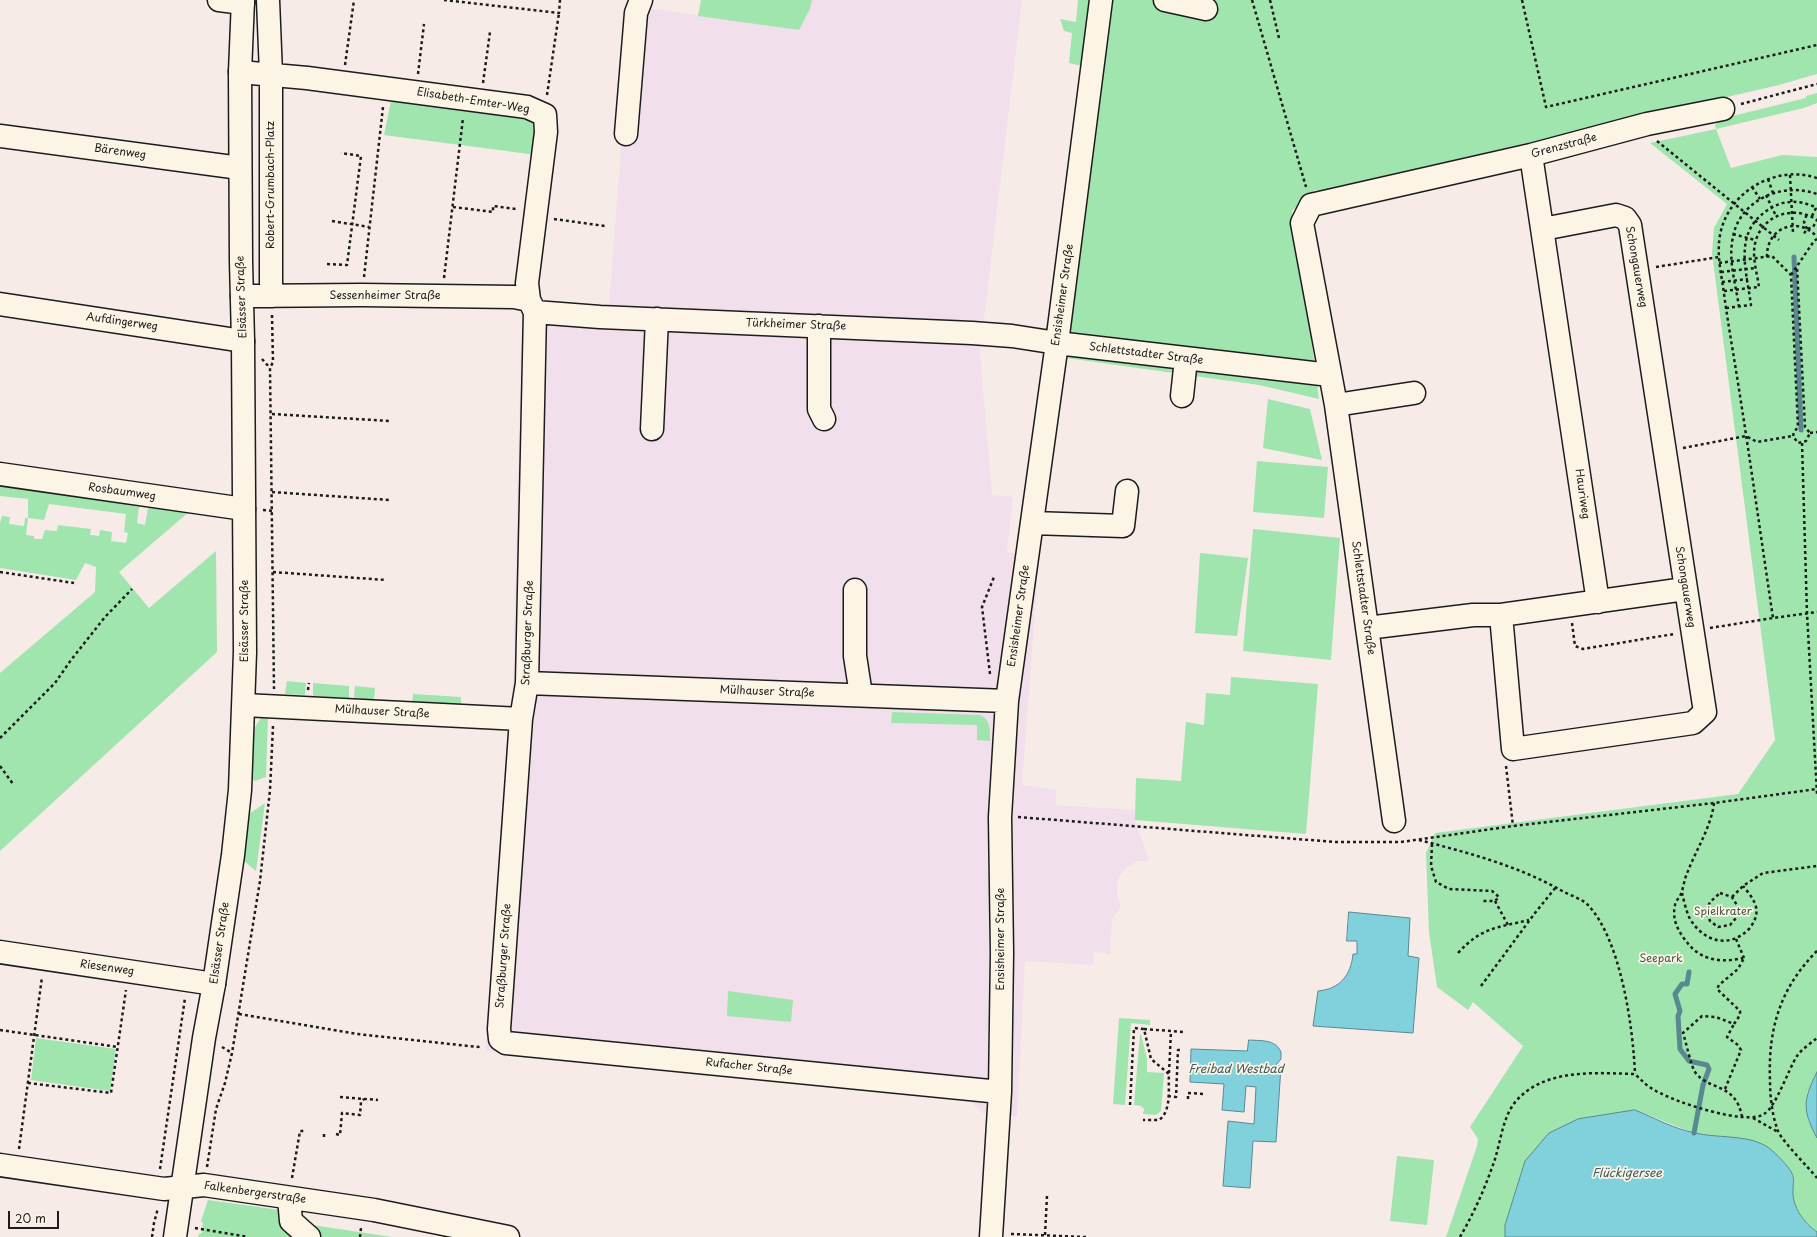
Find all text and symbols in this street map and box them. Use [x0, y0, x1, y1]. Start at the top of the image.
street label: Elisabeth-Emter-Weg [416, 86, 530, 116]
street label: Robert-Grumbach-Platz [264, 121, 278, 249]
street label: Grenzstraße [1530, 131, 1598, 161]
street label: Bärenweg [93, 142, 147, 162]
street label: Schongauerweg [1622, 225, 1650, 309]
street label: Ensisheimer Straße [1049, 243, 1077, 347]
street label: Elsässer Straße [234, 255, 250, 339]
street label: Sessenheimer Straße [329, 289, 441, 303]
street label: Aufdingerweg [85, 310, 159, 334]
street label: Türkheimer Straße [745, 317, 847, 333]
street label: Schlettstadter Straße [1088, 340, 1204, 368]
street label: Hauriweg [1572, 468, 1592, 520]
street label: Rosbaumweg [87, 481, 157, 503]
street label: Schlettstadter Straße [1348, 540, 1378, 656]
street label: Schongauerweg [1672, 545, 1698, 629]
street label: Ensisheimer Straße [1005, 564, 1033, 668]
street label: Elsässer Straße [238, 580, 252, 662]
street label: Straßburger Straße [520, 580, 536, 686]
street label: Mülhauser Straße [719, 684, 815, 700]
street label: Mülhauser Straße [334, 703, 430, 721]
street label: Ensisheimer Straße [994, 888, 1008, 990]
street label: Elsässer Straße [208, 901, 232, 985]
street label: Straßburger Straße [494, 903, 514, 1009]
park label: Spielkrater [1694, 905, 1752, 919]
park label: Seepark [1639, 952, 1683, 966]
street label: Riesenweg [79, 958, 135, 978]
street label: Rufacher Straße [705, 1056, 793, 1078]
water label: Freibad Westbad [1188, 1063, 1284, 1077]
water label: Flückigersee [1592, 1167, 1662, 1181]
street label: Falkenbergerstraße [203, 1179, 307, 1207]
scale bar [10, 1203, 61, 1229]
text: 20 m [15, 1209, 46, 1227]

